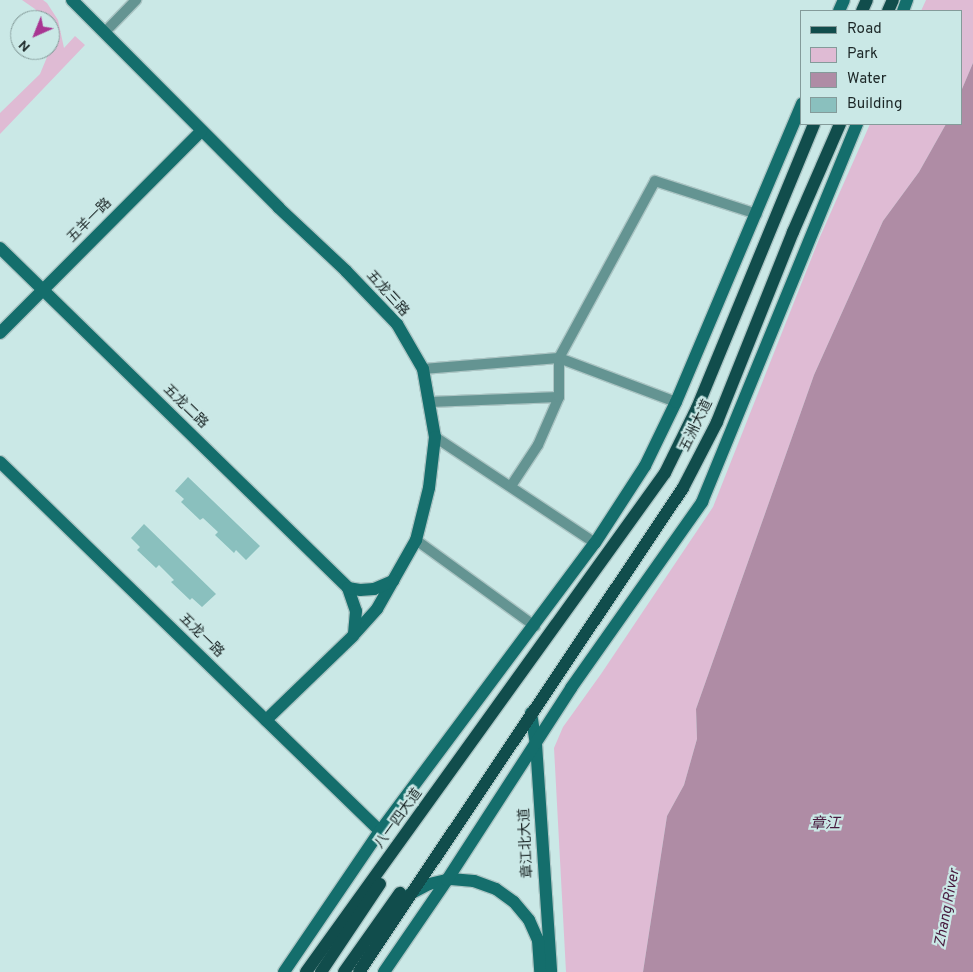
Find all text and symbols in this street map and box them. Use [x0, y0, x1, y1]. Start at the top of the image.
north arrow [10, 10, 60, 60]
legend [800, 10, 963, 125]
text: Road [847, 20, 882, 39]
text: N [15, 36, 34, 55]
text: Park [847, 45, 878, 64]
text: Water [847, 70, 886, 89]
text: Building [847, 95, 902, 114]
street label: 五羊一路 [64, 195, 116, 247]
street label: 五龙三路 [362, 268, 412, 320]
street label: 五龙二路 [159, 382, 211, 432]
street label: 五洲大道 [677, 397, 717, 455]
street label: 五龙一路 [175, 611, 227, 661]
street label: 八一四大道 [372, 786, 426, 852]
street label: 章江北大道 [517, 808, 537, 878]
water label: 章江 [810, 816, 840, 834]
water label: Zhang River [932, 868, 964, 948]

